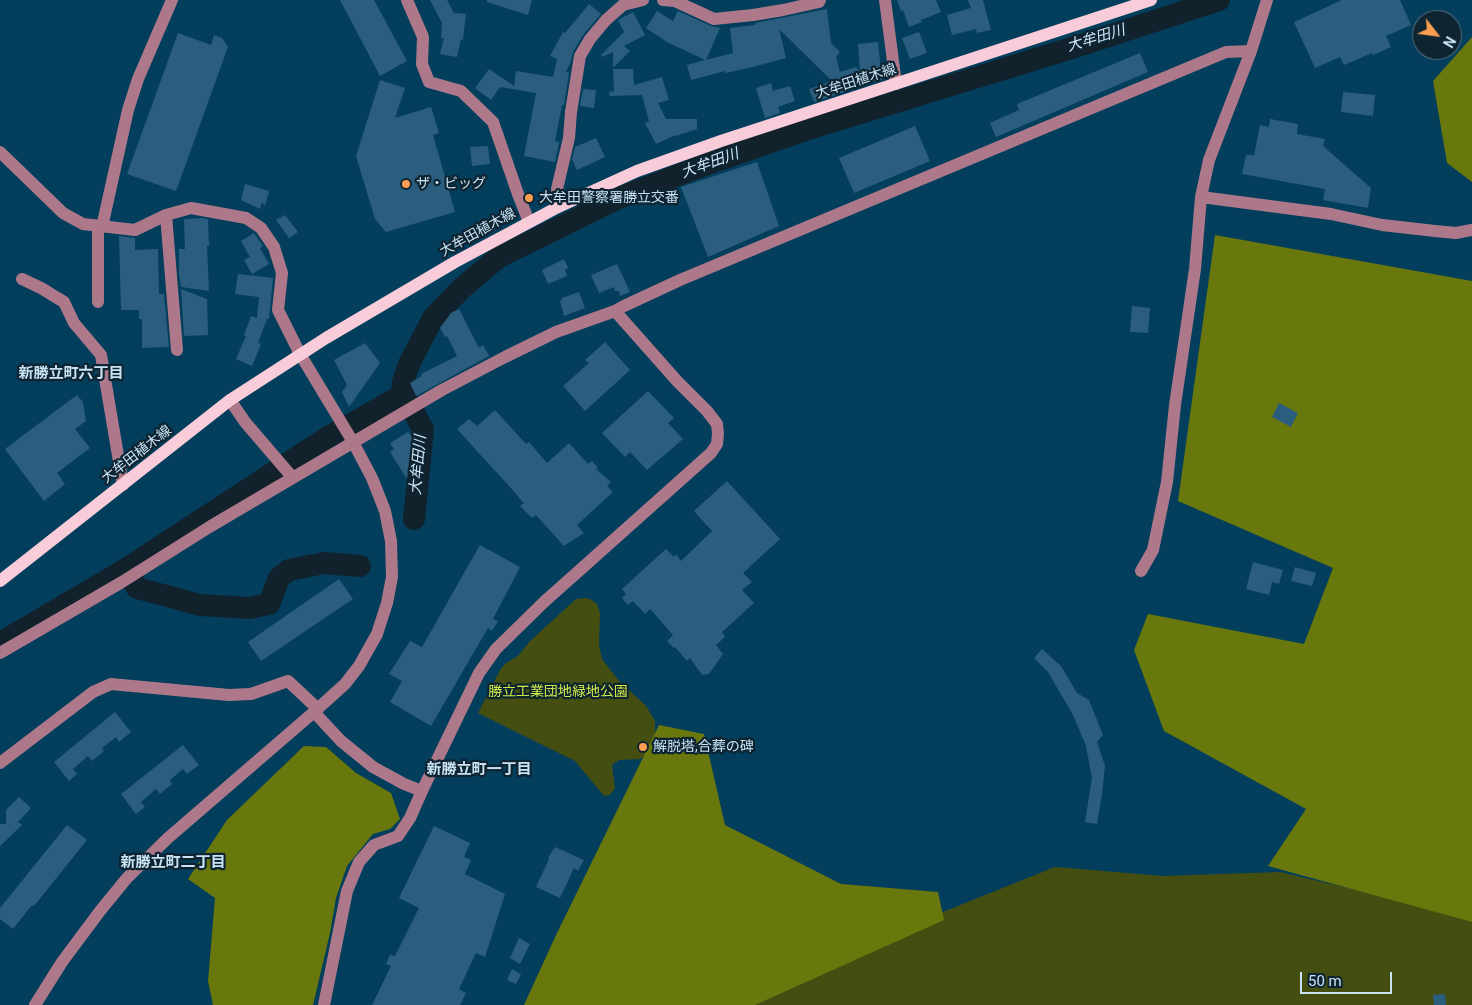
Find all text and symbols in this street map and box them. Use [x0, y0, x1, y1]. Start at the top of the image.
north arrow [1412, 10, 1462, 60]
water label: 大牟田川 [1065, 22, 1127, 56]
text: N [1440, 34, 1459, 50]
street label: 大牟田植木線 [813, 61, 899, 103]
water label: 大牟田川 [679, 145, 741, 183]
place label: ザ・ビッグ [416, 176, 486, 192]
marker: ザ・ビッグ [400, 178, 412, 190]
place label: 大牟田警察署勝立交番 [539, 190, 679, 206]
marker: 大牟田警察署勝立交番 [523, 192, 535, 204]
street label: 大牟田植木線 [437, 205, 519, 261]
district label: 新勝立町六丁目 [19, 365, 123, 383]
street label: 大牟田植木線 [99, 423, 175, 487]
water label: 大牟田川 [407, 434, 431, 496]
park label: 勝立工業団地緑地公園 [488, 684, 628, 700]
place label: 解脱塔,合葬の碑 [653, 739, 754, 755]
marker: 解脱塔,合葬の碑 [637, 741, 649, 753]
district label: 新勝立町一丁目 [427, 761, 531, 779]
district label: 新勝立町二丁目 [121, 854, 225, 872]
scale bar [1302, 962, 1394, 994]
text: 50 m [1308, 972, 1342, 990]

